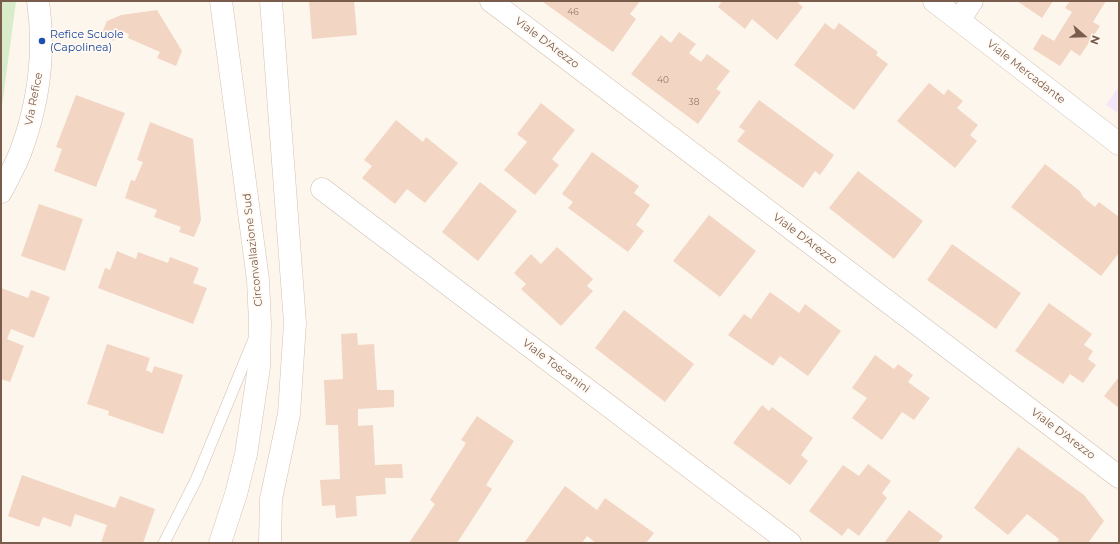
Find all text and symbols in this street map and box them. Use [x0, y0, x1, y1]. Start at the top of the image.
house number: 46 [567, 7, 579, 17]
street label: Viale D'Arezzo [512, 15, 582, 71]
north arrow [1064, 16, 1104, 56]
place label: Refice Scuole (Capolinea) [50, 28, 124, 54]
text: N [1087, 34, 1103, 47]
marker: Refice Scuole (Capolinea) [37, 36, 47, 46]
street label: Viale Mercadante [984, 37, 1068, 107]
street label: Via Refice [22, 71, 46, 127]
house number: 40 [657, 75, 669, 85]
house number: 38 [689, 97, 699, 107]
street label: Circonvallazione Sud [240, 193, 266, 307]
street label: Viale D'Arezzo [770, 211, 840, 267]
street label: Viale Toscanini [520, 336, 592, 396]
street label: Viale D'Arezzo [1028, 406, 1098, 462]

